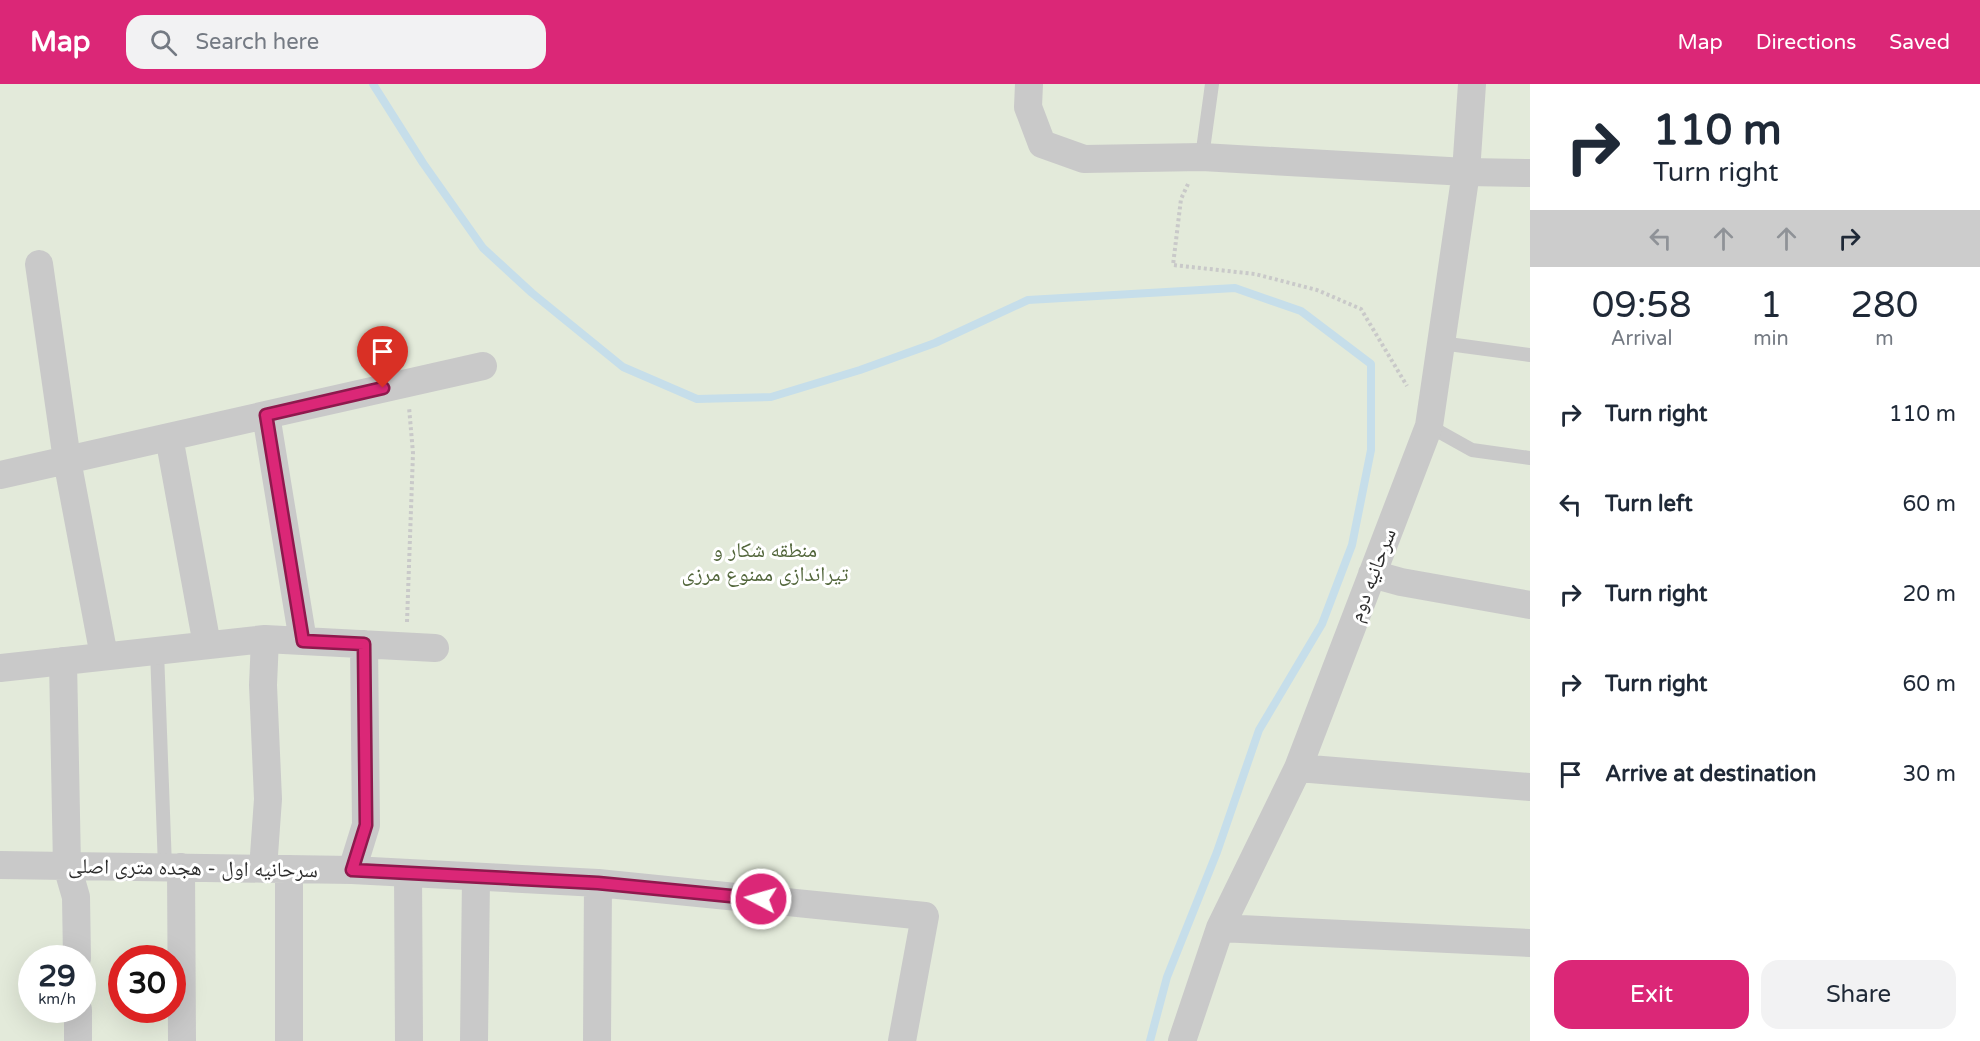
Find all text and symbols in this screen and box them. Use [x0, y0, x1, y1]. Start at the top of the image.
search box [126, 15, 546, 69]
text: Map [30, 25, 90, 59]
icon: search [147, 26, 180, 59]
text: Search here [195, 29, 319, 55]
text: Map [1677, 30, 1723, 55]
text: Directions [1756, 30, 1856, 55]
text: Saved [1889, 30, 1950, 55]
text: 110 m [1653, 105, 1782, 156]
icon: right [1554, 108, 1632, 186]
text: Turn right [1653, 156, 1779, 189]
icon: left [1644, 222, 1677, 255]
icon: ahead [1707, 222, 1740, 255]
icon: ahead [1770, 222, 1803, 255]
icon: right [1833, 222, 1866, 255]
text: 09:58 [1592, 284, 1692, 327]
text: 1 [1760, 284, 1782, 327]
text: 280 [1850, 284, 1918, 327]
pin [357, 326, 408, 388]
text: Arrival [1611, 327, 1673, 351]
text: min [1753, 327, 1789, 351]
text: m [1875, 327, 1894, 351]
icon: arrive [366, 335, 399, 368]
icon: right [1554, 398, 1587, 431]
text: Turn right [1605, 401, 1707, 427]
text: 110 m [1889, 401, 1956, 427]
icon: left [1554, 488, 1587, 521]
text: Turn left [1605, 491, 1693, 517]
text: 60 m [1902, 491, 1956, 517]
street label: سرحانیه دوم [1343, 525, 1403, 626]
park label: منطقه شکار و تیراندازی ممنوع مرزی [681, 538, 849, 587]
icon: right [1554, 578, 1587, 611]
text: Turn right [1605, 581, 1707, 607]
text: 20 m [1902, 581, 1956, 607]
icon: right [1554, 668, 1587, 701]
text: Turn right [1605, 671, 1707, 697]
text: 60 m [1902, 671, 1956, 697]
icon: arrive [1554, 758, 1587, 791]
text: Arrive at destination [1605, 761, 1816, 787]
text: 30 m [1902, 761, 1956, 787]
street label: سرحانیه اول - هجده متری اصلی [68, 854, 318, 883]
position arrow [729, 867, 793, 931]
speed limit sign: 30 [108, 945, 186, 1023]
text: 29 [38, 958, 76, 995]
button: Exit [1554, 960, 1749, 1029]
button: Share [1761, 960, 1956, 1029]
text: km/h [38, 990, 76, 1008]

